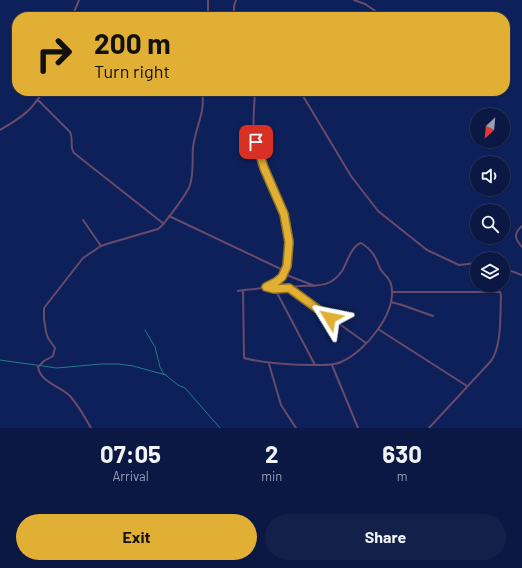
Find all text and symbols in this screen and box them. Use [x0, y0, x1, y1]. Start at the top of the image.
text: 200 m [94, 26, 171, 60]
icon: right [28, 28, 80, 80]
text: Turn right [94, 60, 170, 82]
north arrow [470, 108, 510, 148]
map controls [470, 108, 510, 292]
pin [239, 125, 273, 159]
icon: arrive [245, 131, 267, 153]
button: sound [470, 156, 510, 196]
button: search [470, 204, 510, 244]
button: layers [470, 252, 510, 292]
position arrow [309, 297, 351, 339]
text: 07:05 [100, 439, 161, 468]
text: 2 [265, 439, 278, 468]
text: 630 [382, 439, 422, 468]
text: Arrival [112, 468, 149, 484]
text: min [261, 468, 282, 484]
text: m [397, 468, 407, 484]
button: Exit [16, 514, 257, 560]
button: Share [265, 514, 506, 560]

